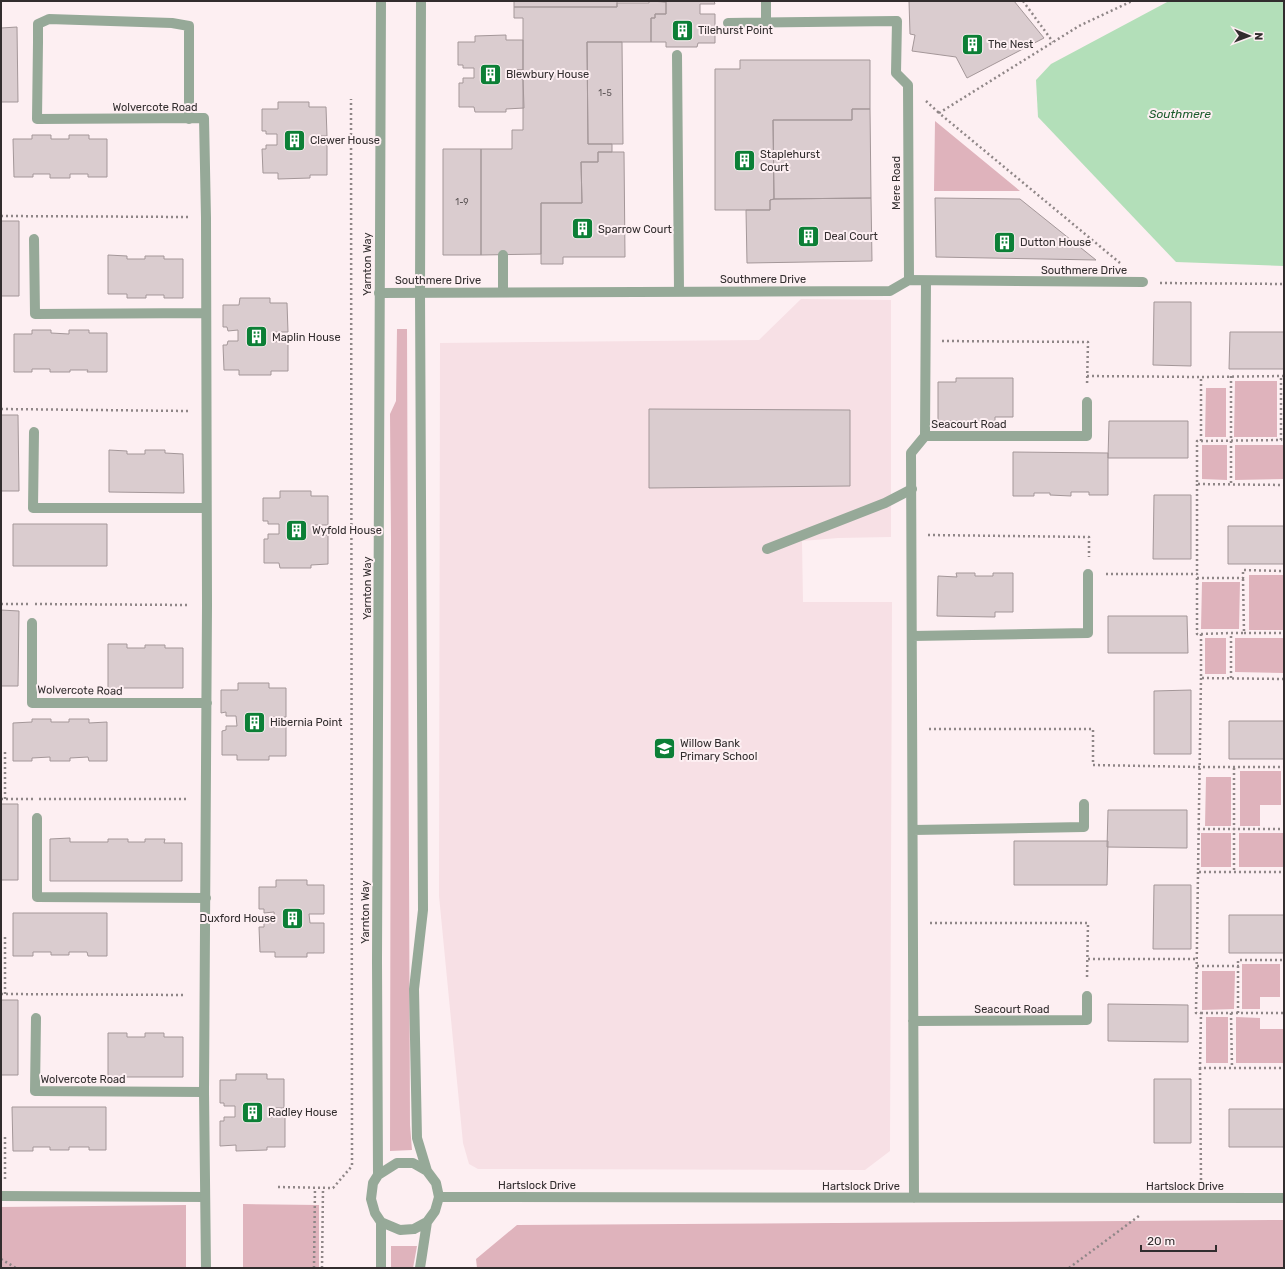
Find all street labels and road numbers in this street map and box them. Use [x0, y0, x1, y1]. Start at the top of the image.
street label: Wolvercote Road [112, 101, 198, 114]
street label: Mere Road [890, 156, 903, 210]
street label: Yarnton Way [361, 232, 374, 296]
street label: Southmere Drive [1041, 264, 1127, 277]
street label: Southmere Drive [720, 273, 806, 286]
street label: Southmere Drive [395, 274, 481, 287]
street label: Seacourt Road [931, 418, 1007, 431]
street label: Yarnton Way [361, 556, 374, 620]
street label: Wolvercote Road [37, 683, 123, 698]
street label: Yarnton Way [359, 880, 372, 944]
street label: Seacourt Road [974, 1003, 1050, 1016]
street label: Wolvercote Road [40, 1073, 126, 1086]
street label: Hartslock Drive [498, 1179, 576, 1192]
street label: Hartslock Drive [822, 1180, 900, 1193]
street label: Hartslock Drive [1146, 1180, 1224, 1193]

